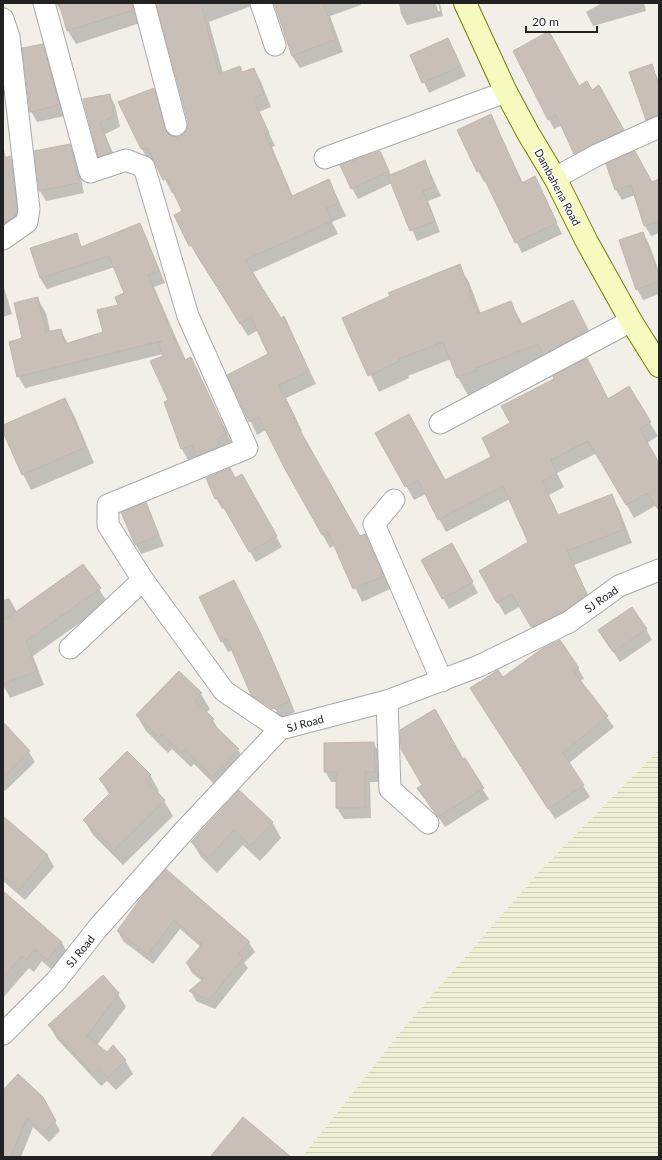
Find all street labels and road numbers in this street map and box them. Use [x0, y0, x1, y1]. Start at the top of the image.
street label: Dambahena Road [532, 146, 584, 228]
street label: SJ Road [582, 583, 620, 615]
street label: SJ Road [285, 712, 325, 734]
street label: SJ Road [63, 932, 97, 970]

